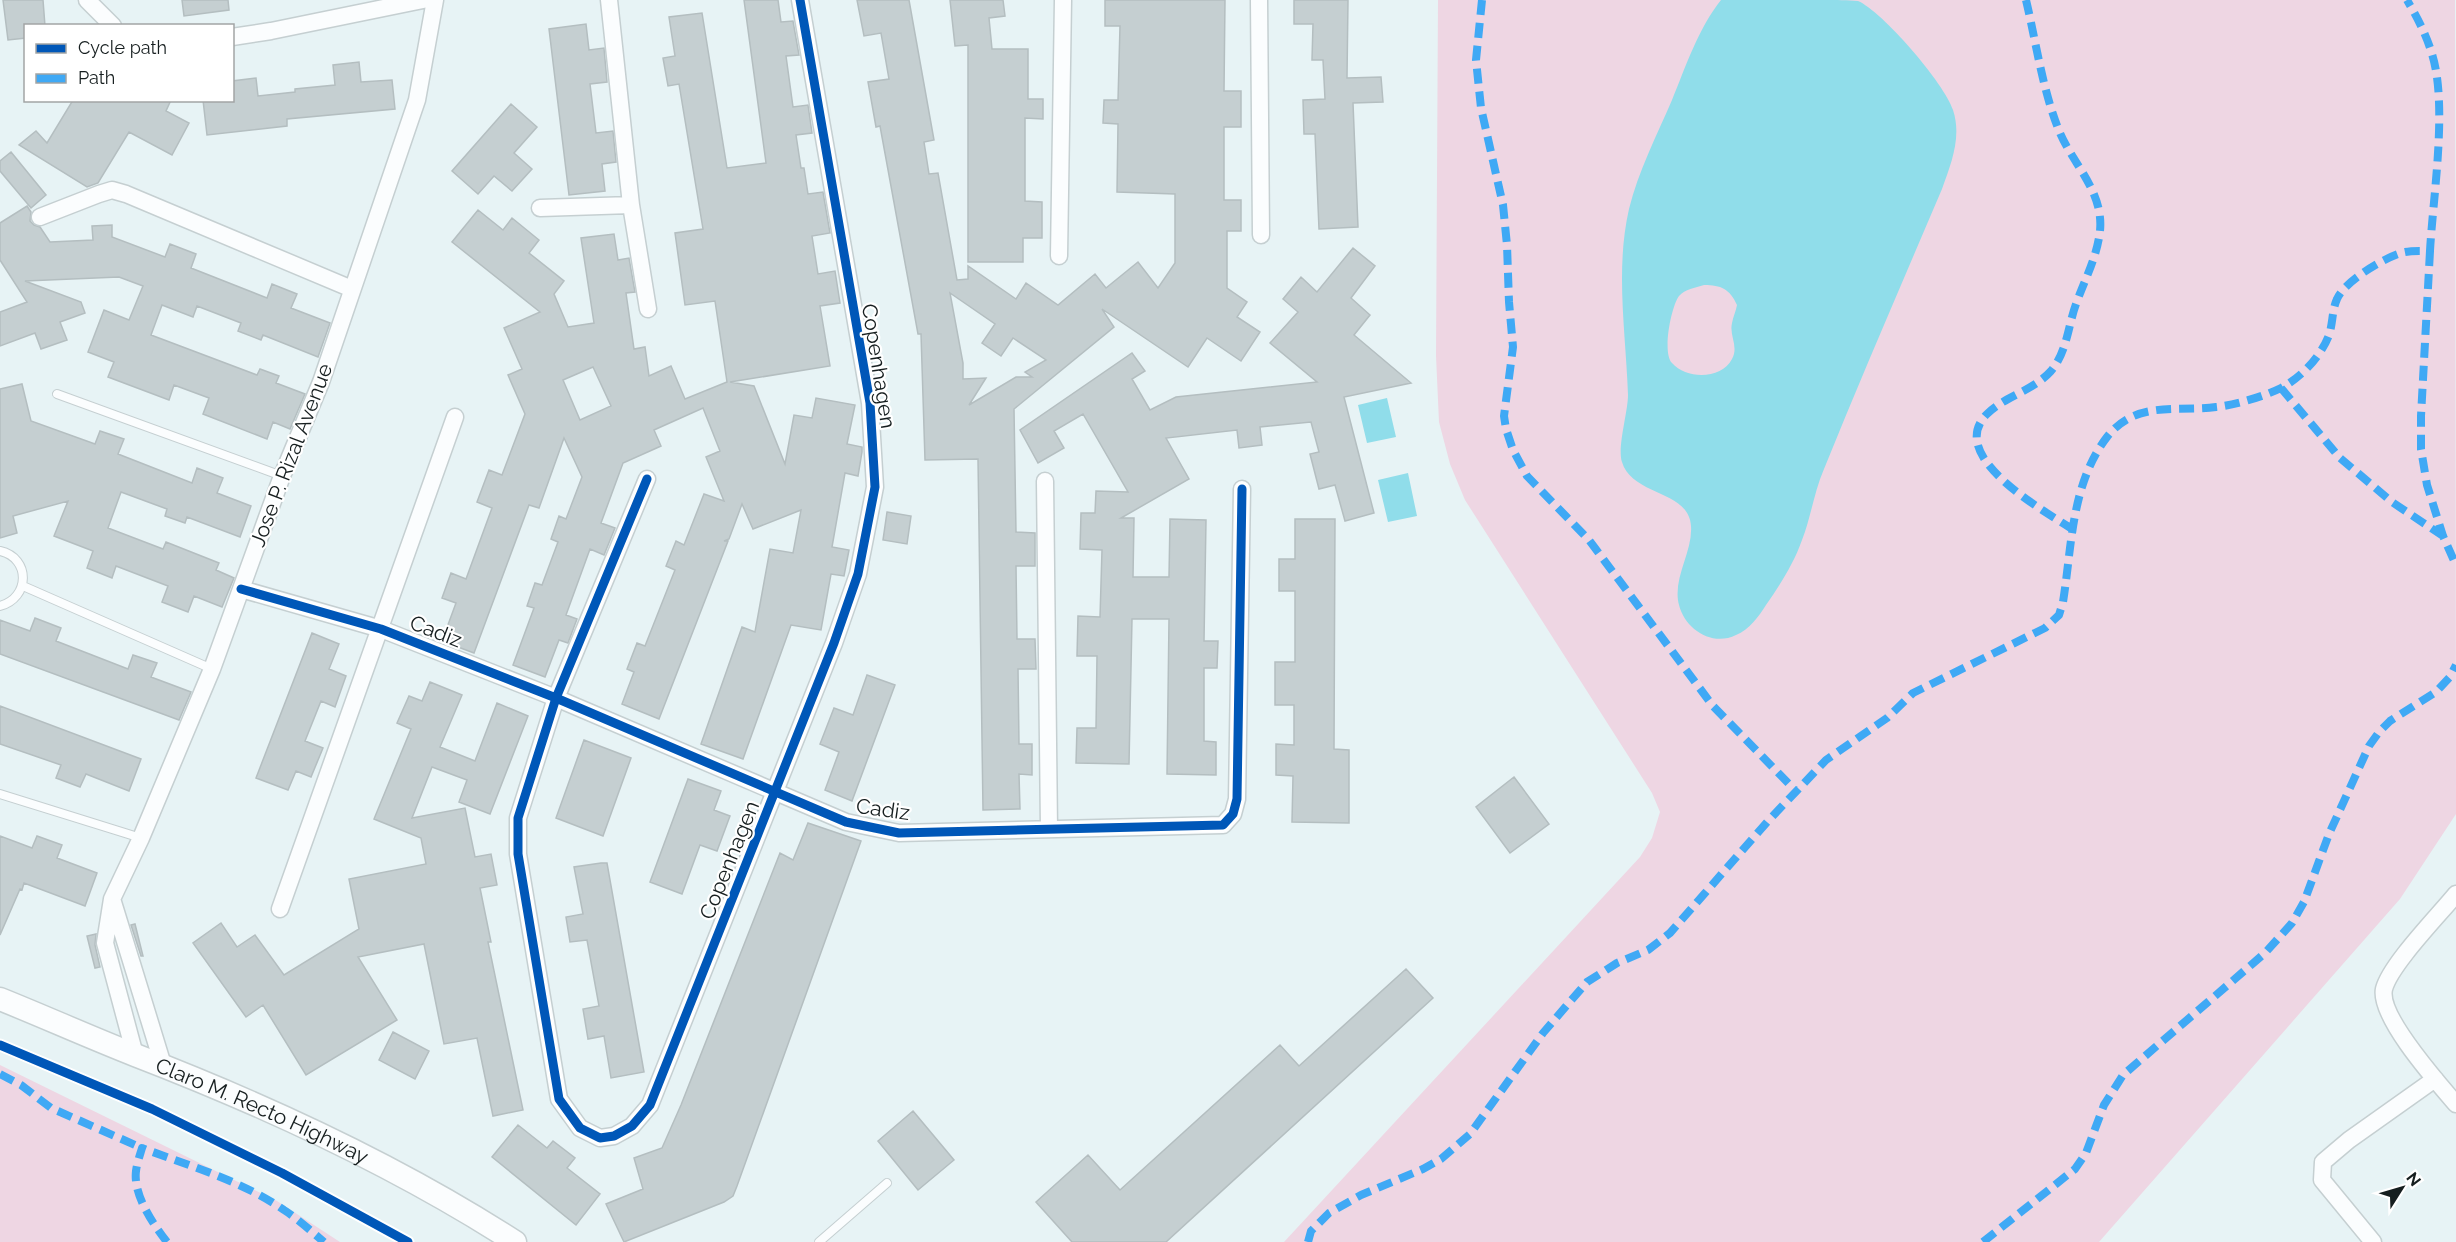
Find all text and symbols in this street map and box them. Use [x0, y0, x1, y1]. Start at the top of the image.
legend [24, 24, 234, 102]
text: Cycle path [78, 37, 167, 58]
text: Path [78, 67, 115, 88]
street label: Copenhagen [857, 302, 901, 430]
street label: Jose P. Rizal Avenue [245, 360, 337, 550]
street label: Cadiz [406, 610, 466, 652]
street label: Cadiz [855, 793, 911, 825]
street label: Copenhagen [694, 797, 764, 923]
street label: Claro M. Recto Highway [152, 1052, 373, 1169]
north arrow [2372, 1158, 2432, 1218]
text: N [2402, 1169, 2425, 1190]

